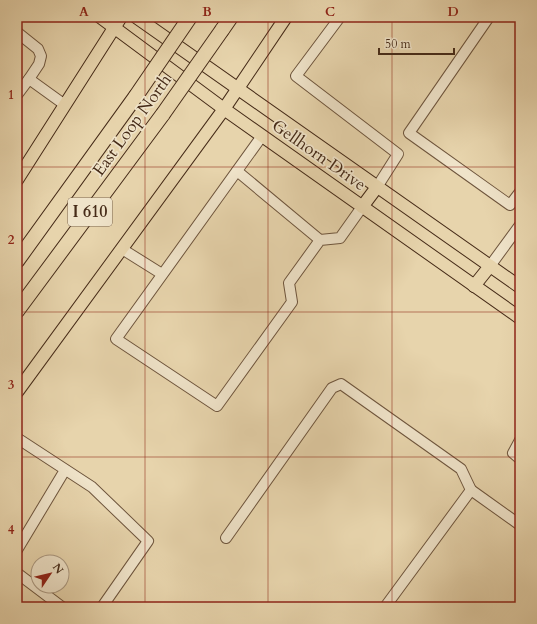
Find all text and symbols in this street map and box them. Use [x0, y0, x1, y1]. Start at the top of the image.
text: A [79, 3, 89, 21]
text: B [202, 3, 212, 21]
text: C [325, 3, 335, 21]
text: D [447, 3, 459, 21]
scale bar [379, 30, 454, 56]
text: 50 m [385, 36, 412, 52]
street label: East Loop North [87, 69, 177, 180]
text: 1 [8, 86, 14, 104]
street label: Gellhorn Drive [267, 114, 371, 196]
road number: I 610 [68, 198, 112, 226]
text: 2 [8, 231, 15, 249]
text: 3 [8, 376, 15, 394]
text: 4 [8, 521, 15, 539]
north arrow [30, 554, 70, 594]
text: N [49, 560, 67, 577]

